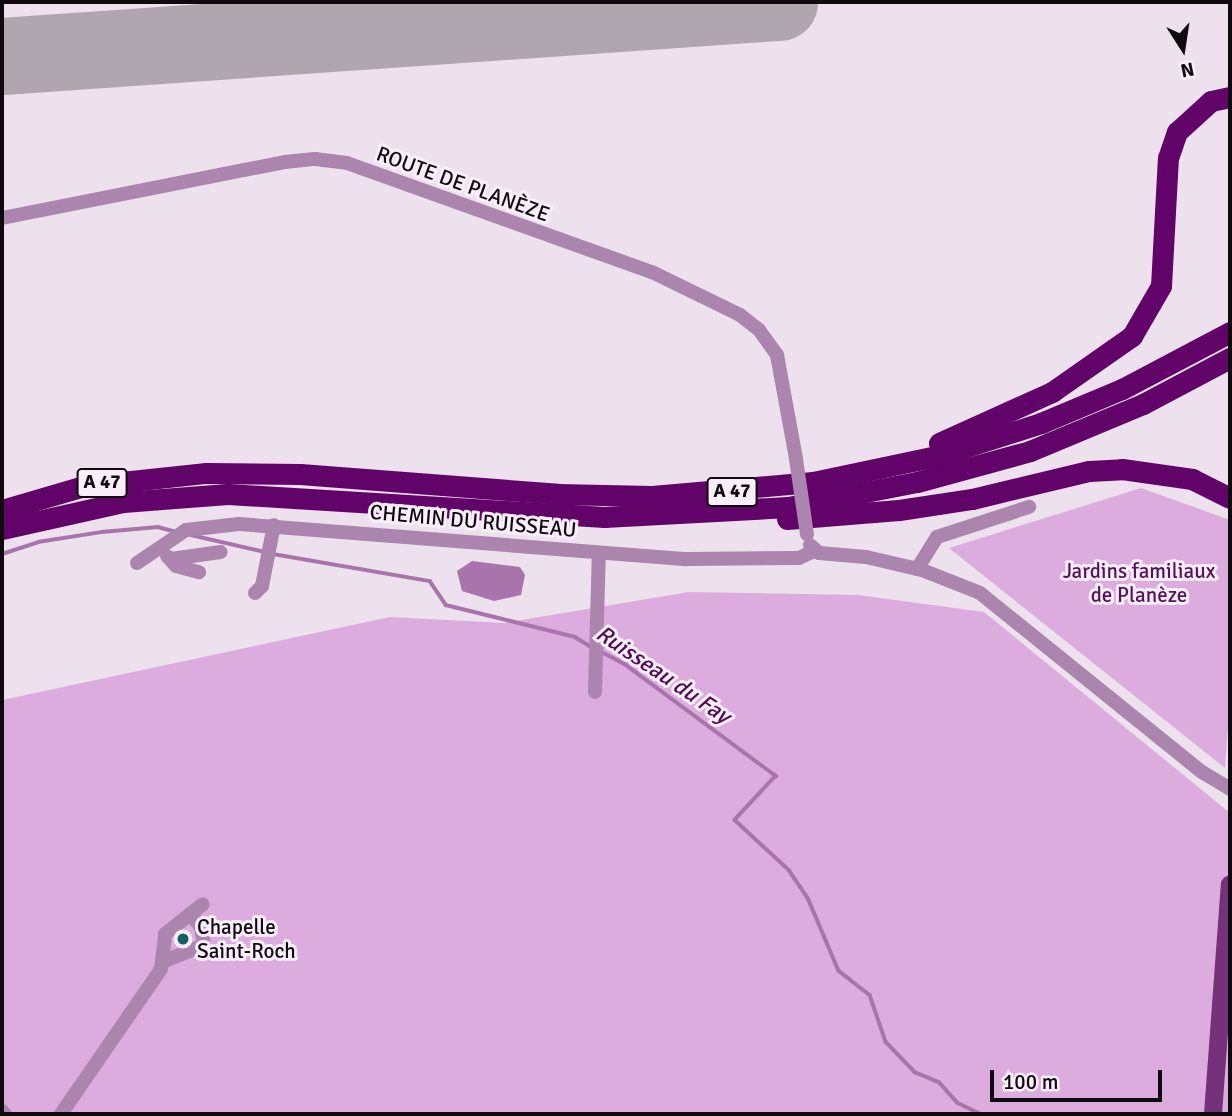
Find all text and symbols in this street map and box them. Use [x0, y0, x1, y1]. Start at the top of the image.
north arrow [1148, 14, 1218, 84]
text: N [1178, 56, 1196, 83]
street label: ROUTE DE PLANÈZE [373, 141, 553, 227]
road number: A 47 [76, 468, 128, 498]
road number: A 47 [706, 477, 758, 508]
street label: CHEMIN DU RUISSEAU [369, 499, 577, 543]
park label: Jardins familiaux de Planèze [1063, 558, 1215, 608]
water label: Ruisseau du Fay [591, 620, 735, 730]
place label: Chapelle Saint-Roch [197, 914, 296, 964]
marker: Chapelle Saint-Roch [175, 931, 191, 947]
scale bar [994, 1056, 1166, 1100]
text: 100 m [1003, 1069, 1058, 1095]

